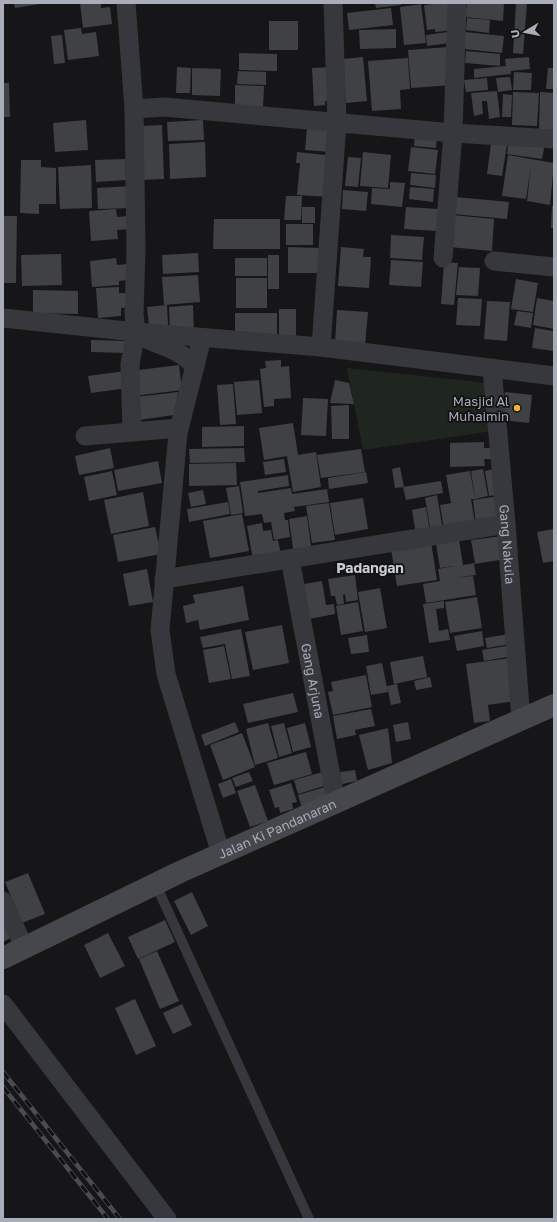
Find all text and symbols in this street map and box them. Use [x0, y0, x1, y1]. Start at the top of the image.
north arrow [505, 12, 545, 52]
text: U [508, 29, 522, 39]
place label: Masjid Al Muhaimin [448, 393, 509, 424]
marker: Masjid Al Muhaimin [512, 403, 522, 413]
street label: Gang Nakula [496, 504, 519, 585]
district label: Padangan [336, 559, 404, 576]
street label: Gang Arjuna [298, 642, 328, 720]
street label: Jalan Ki Pandanaran [215, 795, 339, 862]

